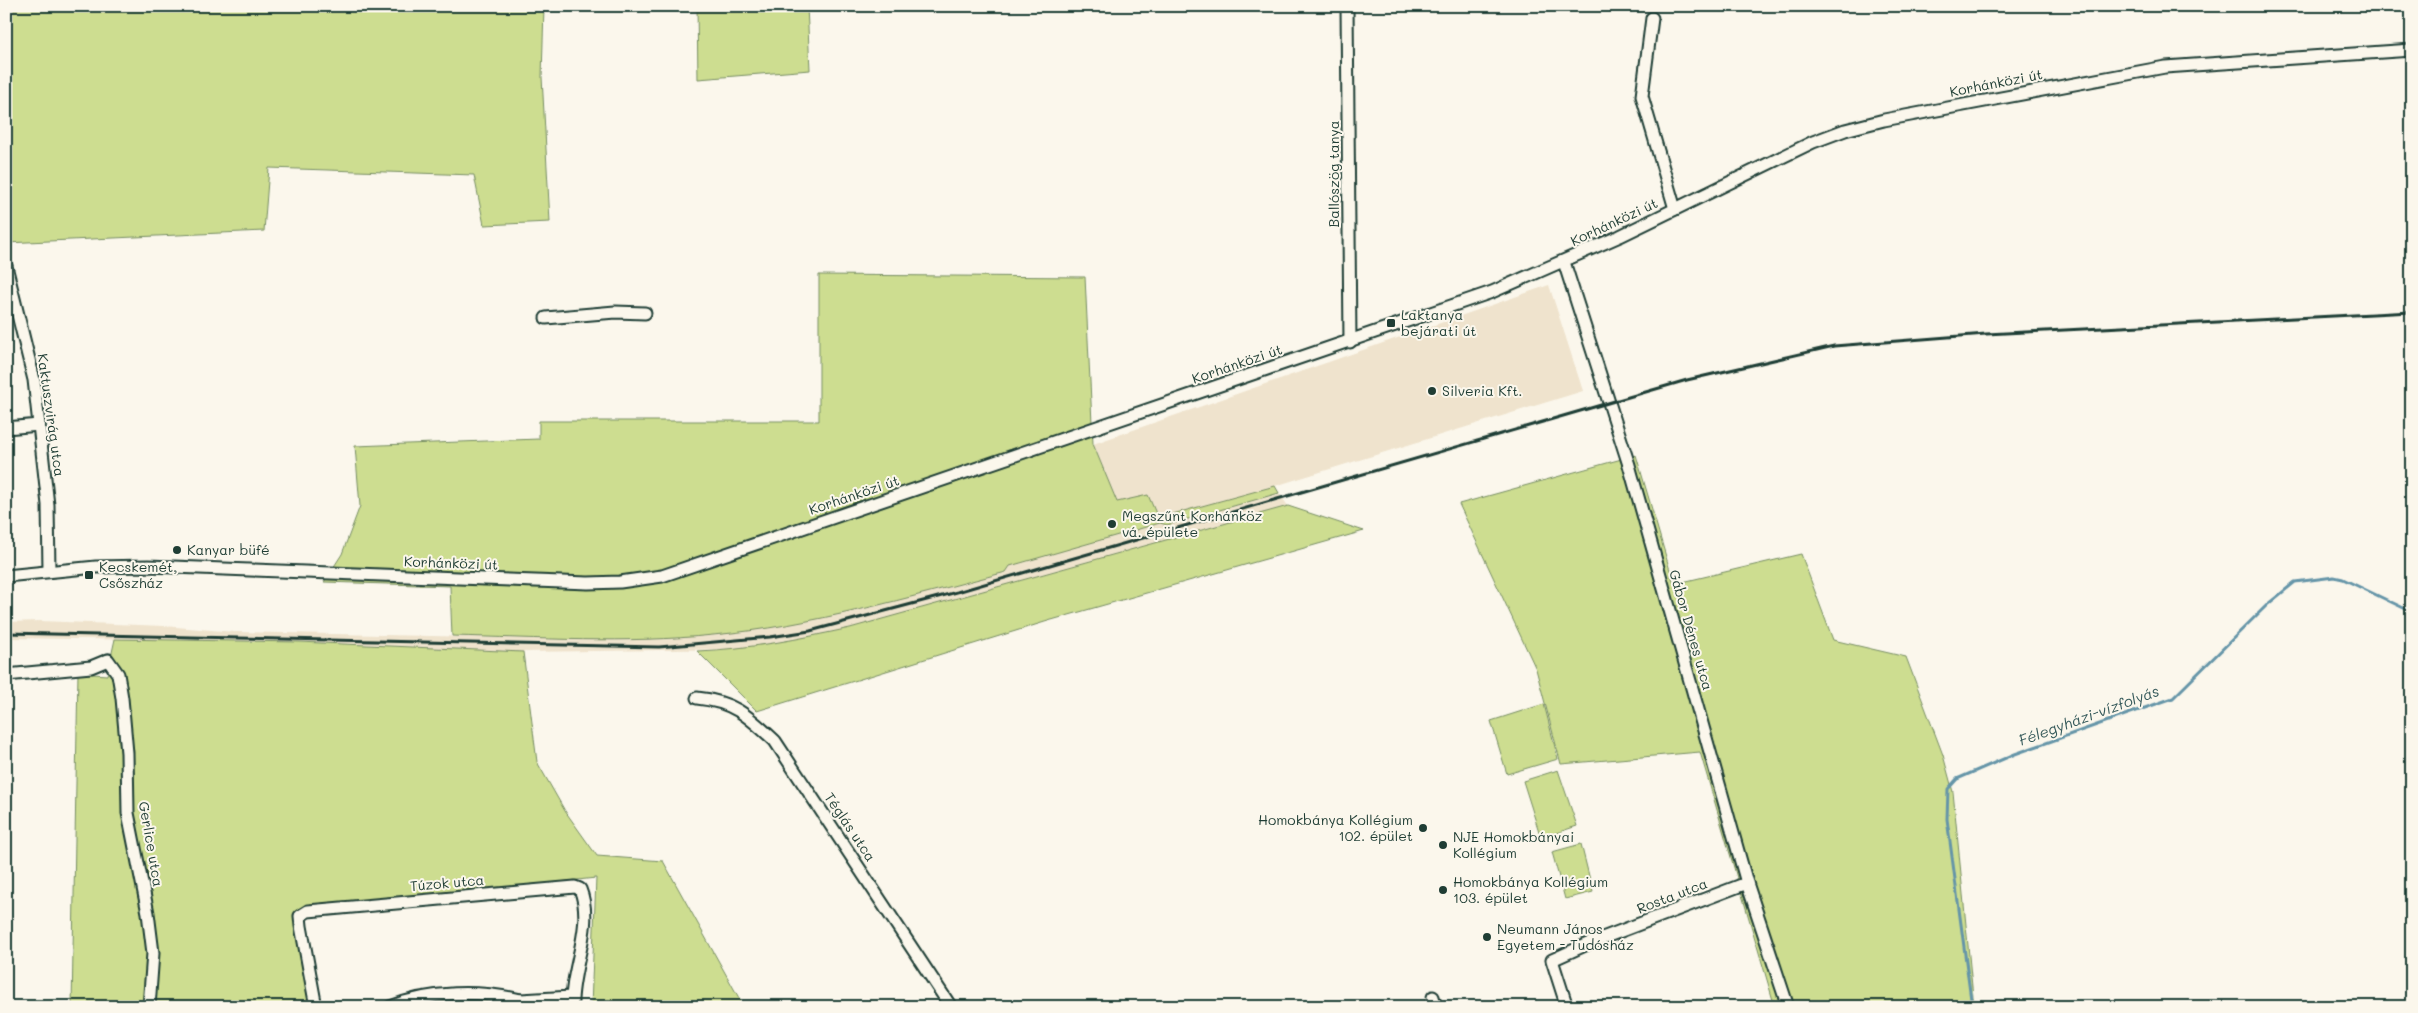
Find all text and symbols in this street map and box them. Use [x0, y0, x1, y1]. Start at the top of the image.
street label: Korhánközi út [1948, 64, 2044, 101]
street label: Ballószög tanya [1324, 121, 1343, 227]
street label: Korhánközi út [1567, 193, 1661, 250]
place label: Laktanya bejárati út [1401, 305, 1477, 340]
marker: Laktanya bejárati út [1385, 317, 1397, 329]
street label: Korhánközi út [1189, 339, 1285, 388]
street label: Kaktuszvirág utca [33, 352, 70, 478]
place label: Silveria Kft. [1442, 381, 1523, 400]
marker: Silveria Kft. [1426, 385, 1438, 397]
street label: Korhánközi út [806, 470, 902, 519]
place label: Megszűnt Korhánköz vá. épülete [1122, 506, 1263, 541]
marker: Megszűnt Korhánköz vá. épülete [1106, 518, 1118, 530]
place label: Kanyar büfé [187, 540, 270, 559]
marker: Kanyar büfé [171, 544, 183, 556]
street label: Korhánközi út [404, 551, 498, 574]
place label: Kecskemét, Csőszház [99, 557, 177, 592]
street label: Gábor Dénes utca [1665, 567, 1718, 692]
marker: Kecskemét, Csőszház [83, 569, 95, 581]
water label: Félegyházi-vízfolyás [2016, 680, 2162, 750]
street label: Téglás utca [820, 789, 880, 865]
street label: Gerlice utca [135, 800, 168, 888]
place label: Homokbánya Kollégium 102. épület [1258, 810, 1413, 845]
marker: Homokbánya Kollégium 102. épület [1417, 822, 1429, 834]
place label: NJE Homokbányai Kollégium [1453, 827, 1574, 862]
marker: NJE Homokbányai Kollégium [1437, 839, 1449, 851]
street label: Túzok utca [409, 870, 485, 895]
place label: Homokbánya Kollégium 103. épület [1453, 872, 1608, 907]
street label: Rosta utca [1634, 873, 1710, 918]
marker: Homokbánya Kollégium 103. épület [1437, 884, 1449, 896]
place label: Neumann János Egyetem - Tudósház [1497, 919, 1634, 954]
marker: Neumann János Egyetem - Tudósház [1481, 931, 1493, 943]

